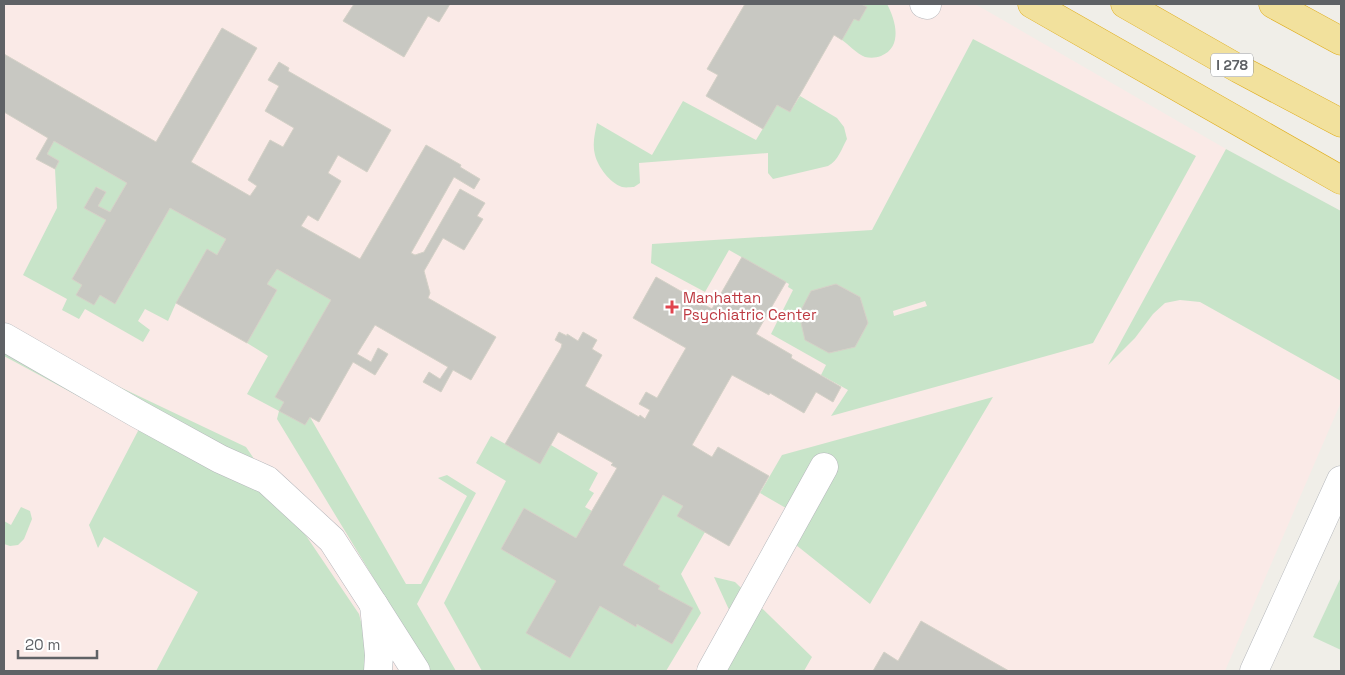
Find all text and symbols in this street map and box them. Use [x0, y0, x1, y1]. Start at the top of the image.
road number: I 278 [1211, 54, 1253, 76]
place label: Manhattan Psychiatric Center [683, 288, 817, 324]
marker: Manhattan Psychiatric Center [665, 300, 679, 314]
scale bar [18, 628, 96, 660]
text: 20 m [25, 635, 60, 654]

